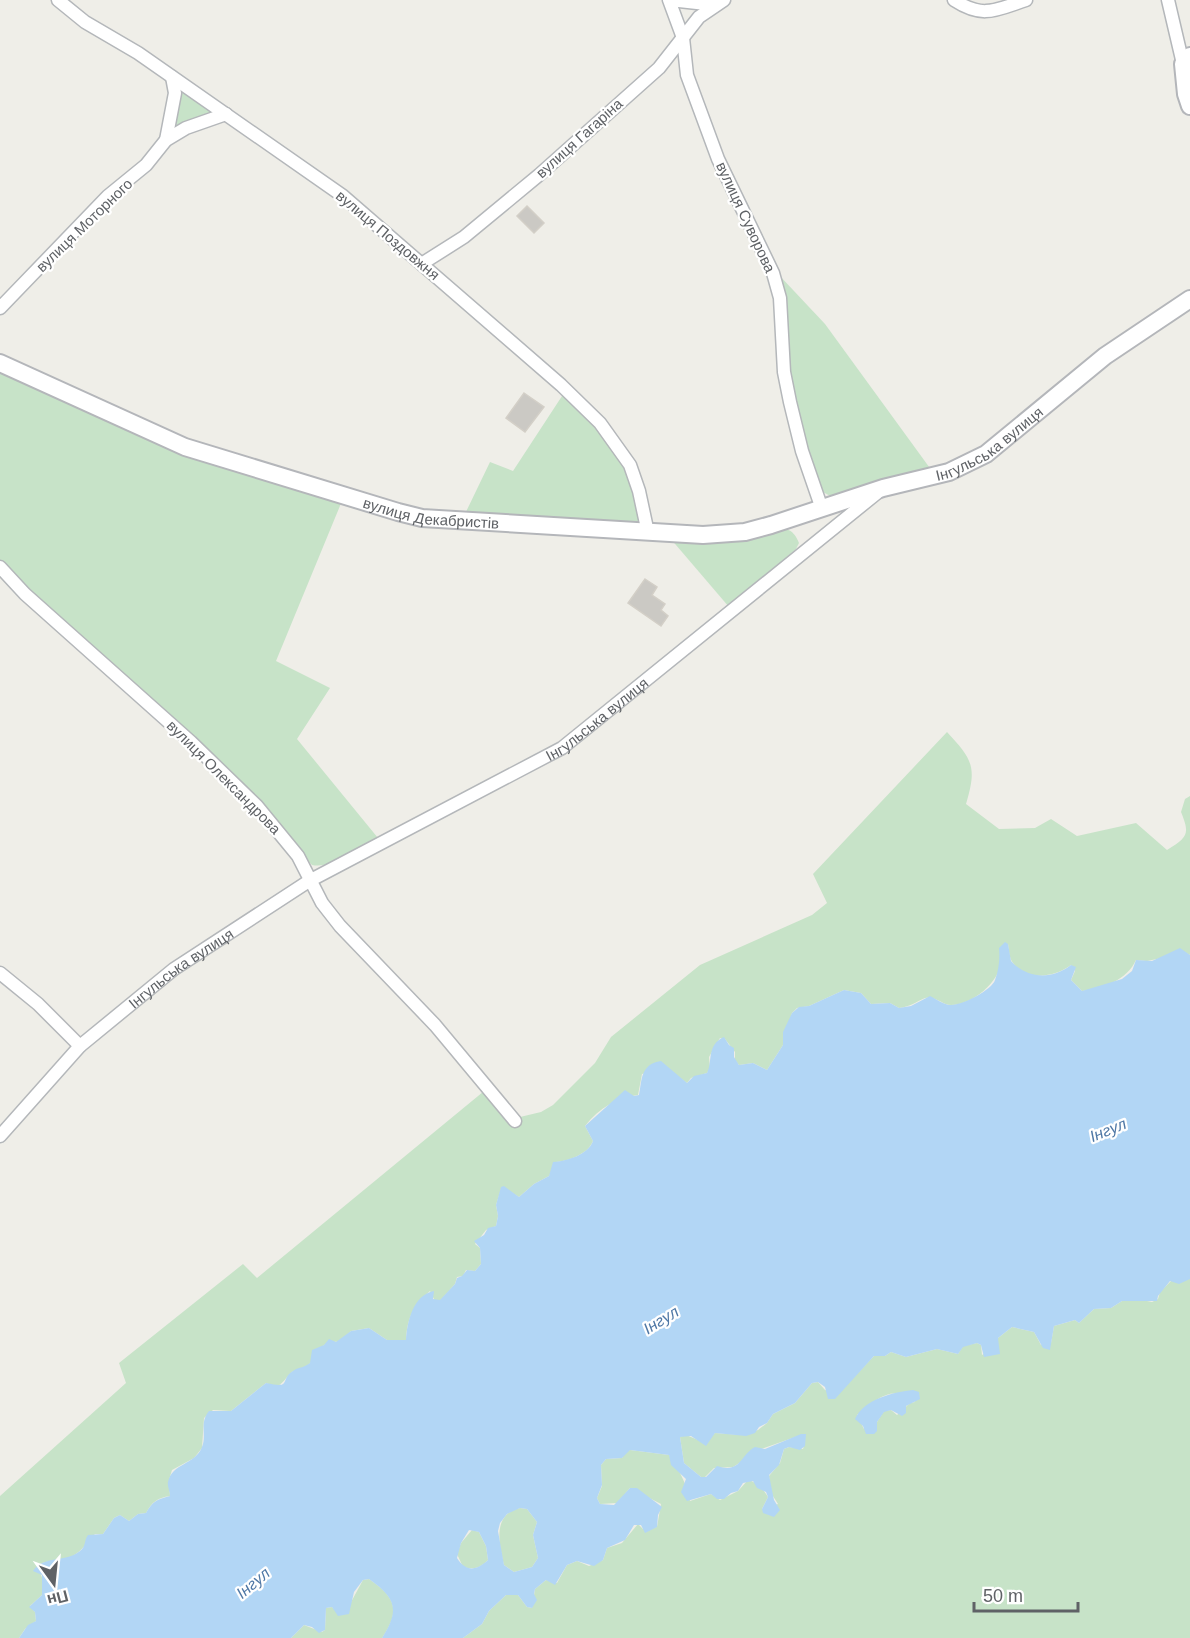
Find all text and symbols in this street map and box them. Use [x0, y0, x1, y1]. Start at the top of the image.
street label: вулиця Гагаріна [532, 94, 626, 181]
street label: вулиця Суворова [713, 159, 779, 276]
street label: вулиця Моторного [32, 175, 136, 275]
street label: вулиця Поздовжня [333, 187, 443, 283]
street label: Інгульська вулиця [934, 403, 1046, 483]
street label: вулиця Декабристів [361, 493, 500, 531]
street label: Інгульська вулиця [543, 674, 651, 764]
street label: вулиця Олександрова [164, 717, 285, 838]
street label: Інгульська вулиця [125, 924, 236, 1011]
water label: Інгул [1087, 1115, 1129, 1145]
water label: Інгул [640, 1303, 682, 1337]
north arrow [24, 1554, 84, 1614]
water label: Інгул [233, 1564, 273, 1602]
scale bar [974, 1575, 1078, 1613]
text: 50 m [983, 1586, 1023, 1606]
text: Пн [45, 1587, 70, 1609]

